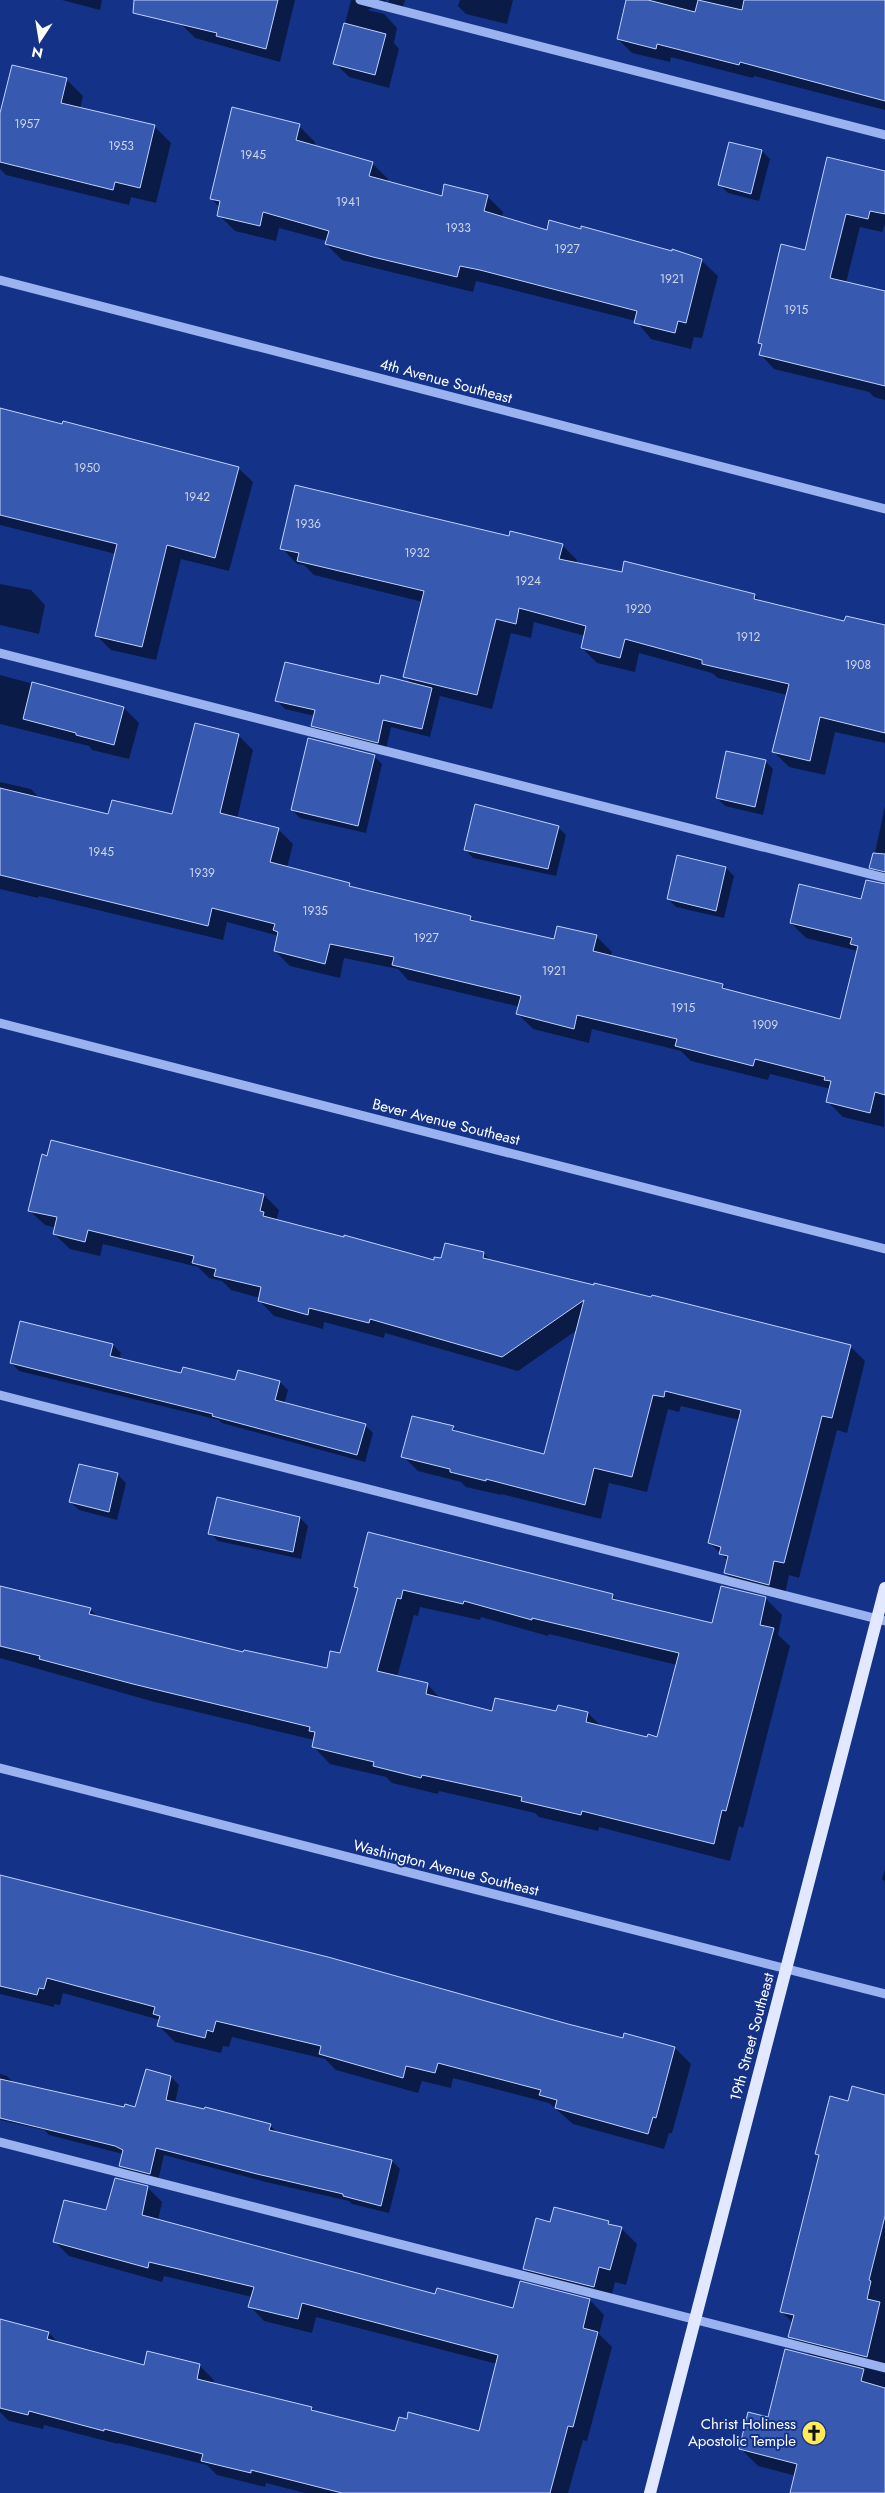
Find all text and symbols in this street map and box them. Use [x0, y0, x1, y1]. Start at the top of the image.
north arrow [15, 15, 65, 65]
text: N [30, 42, 45, 64]
house number: 1957 [14, 115, 40, 133]
house number: 1953 [108, 137, 134, 155]
house number: 1945 [240, 146, 266, 164]
house number: 1941 [336, 193, 360, 211]
house number: 1933 [445, 219, 471, 237]
house number: 1927 [554, 240, 580, 258]
house number: 1921 [660, 270, 684, 288]
house number: 1915 [784, 301, 808, 319]
street label: 4th Avenue Southeast [377, 353, 515, 409]
house number: 1950 [74, 459, 100, 477]
house number: 1942 [184, 488, 210, 506]
house number: 1936 [295, 515, 321, 533]
house number: 1932 [404, 544, 430, 562]
house number: 1924 [515, 572, 541, 590]
house number: 1920 [625, 600, 651, 618]
house number: 1912 [736, 628, 760, 646]
house number: 1908 [845, 656, 871, 674]
house number: 1945 [88, 843, 114, 861]
house number: 1939 [189, 864, 215, 882]
house number: 1935 [302, 902, 328, 920]
house number: 1927 [413, 929, 439, 947]
house number: 1921 [542, 962, 566, 980]
house number: 1915 [671, 999, 695, 1017]
house number: 1909 [752, 1016, 778, 1034]
street label: Bever Avenue Southeast [370, 1093, 522, 1151]
street label: Washington Avenue Southeast [351, 1834, 541, 1902]
street label: 19th Street Southeast [724, 1970, 780, 2104]
place label: Christ Holiness Apostolic Temple [688, 2413, 796, 2452]
church icon: Christ Holiness Apostolic Temple [801, 2420, 827, 2446]

